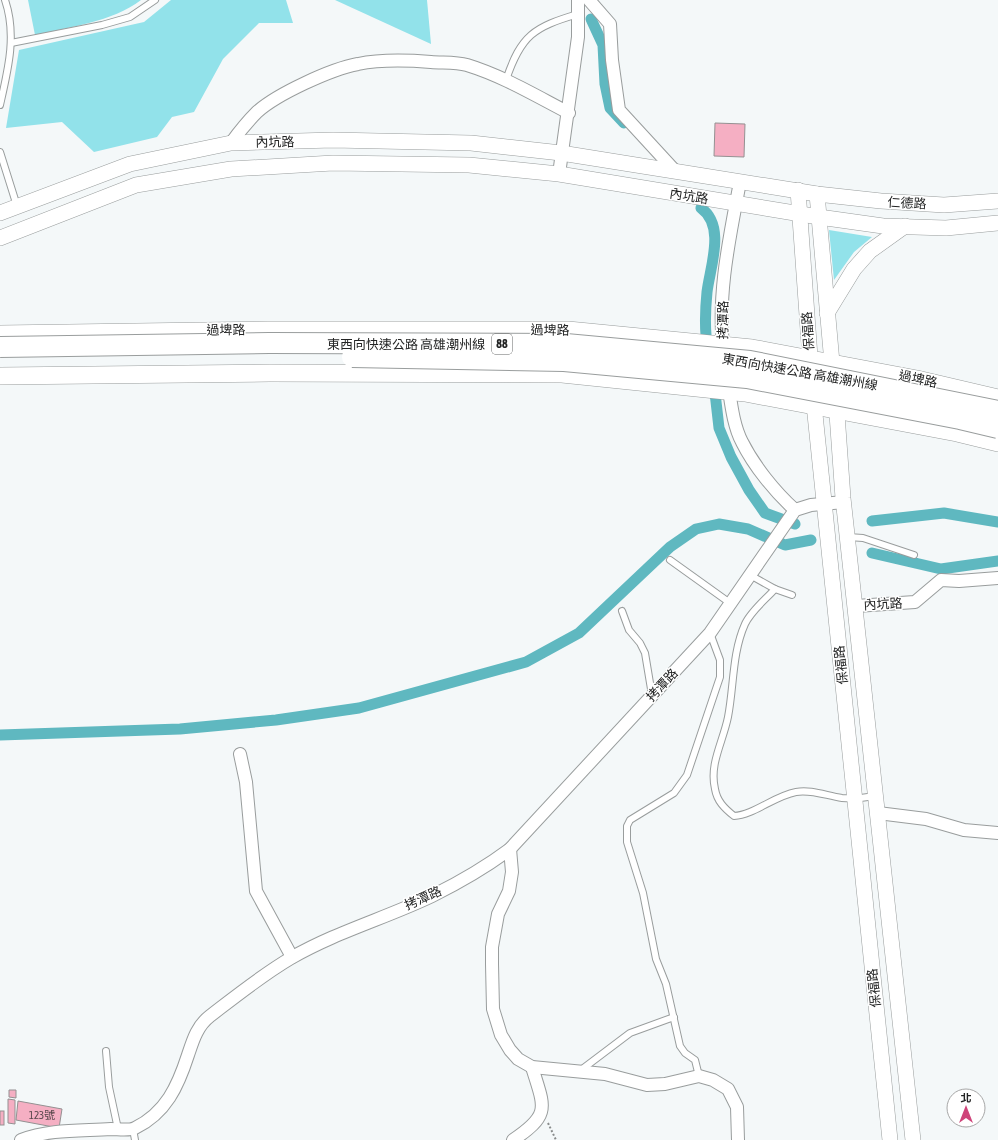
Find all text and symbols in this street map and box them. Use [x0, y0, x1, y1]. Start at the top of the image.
street label: 內坑路 [255, 134, 295, 150]
street label: 內坑路 [669, 186, 709, 206]
street label: 仁德路 [887, 194, 927, 212]
street label: 拷潭路 [715, 300, 731, 340]
street label: 保福路 [799, 311, 817, 351]
street label: 過埤路 [206, 322, 246, 338]
street label: 過埤路 [530, 322, 570, 338]
road number: 88 [492, 334, 512, 354]
street label: 東西向快速公路 高雄潮州線 [327, 337, 485, 352]
street label: 東西向快速公路 高雄潮州線 [721, 351, 879, 393]
street label: 過埤路 [897, 368, 939, 390]
street label: 內坑路 [863, 595, 903, 613]
street label: 保福路 [832, 645, 850, 685]
street label: 拷潭路 [643, 666, 681, 704]
street label: 拷潭路 [402, 883, 444, 913]
street label: 保福路 [865, 968, 883, 1008]
north arrow [946, 1088, 986, 1128]
text: 北 [961, 1092, 972, 1104]
house number: 123號 [29, 1109, 55, 1121]

